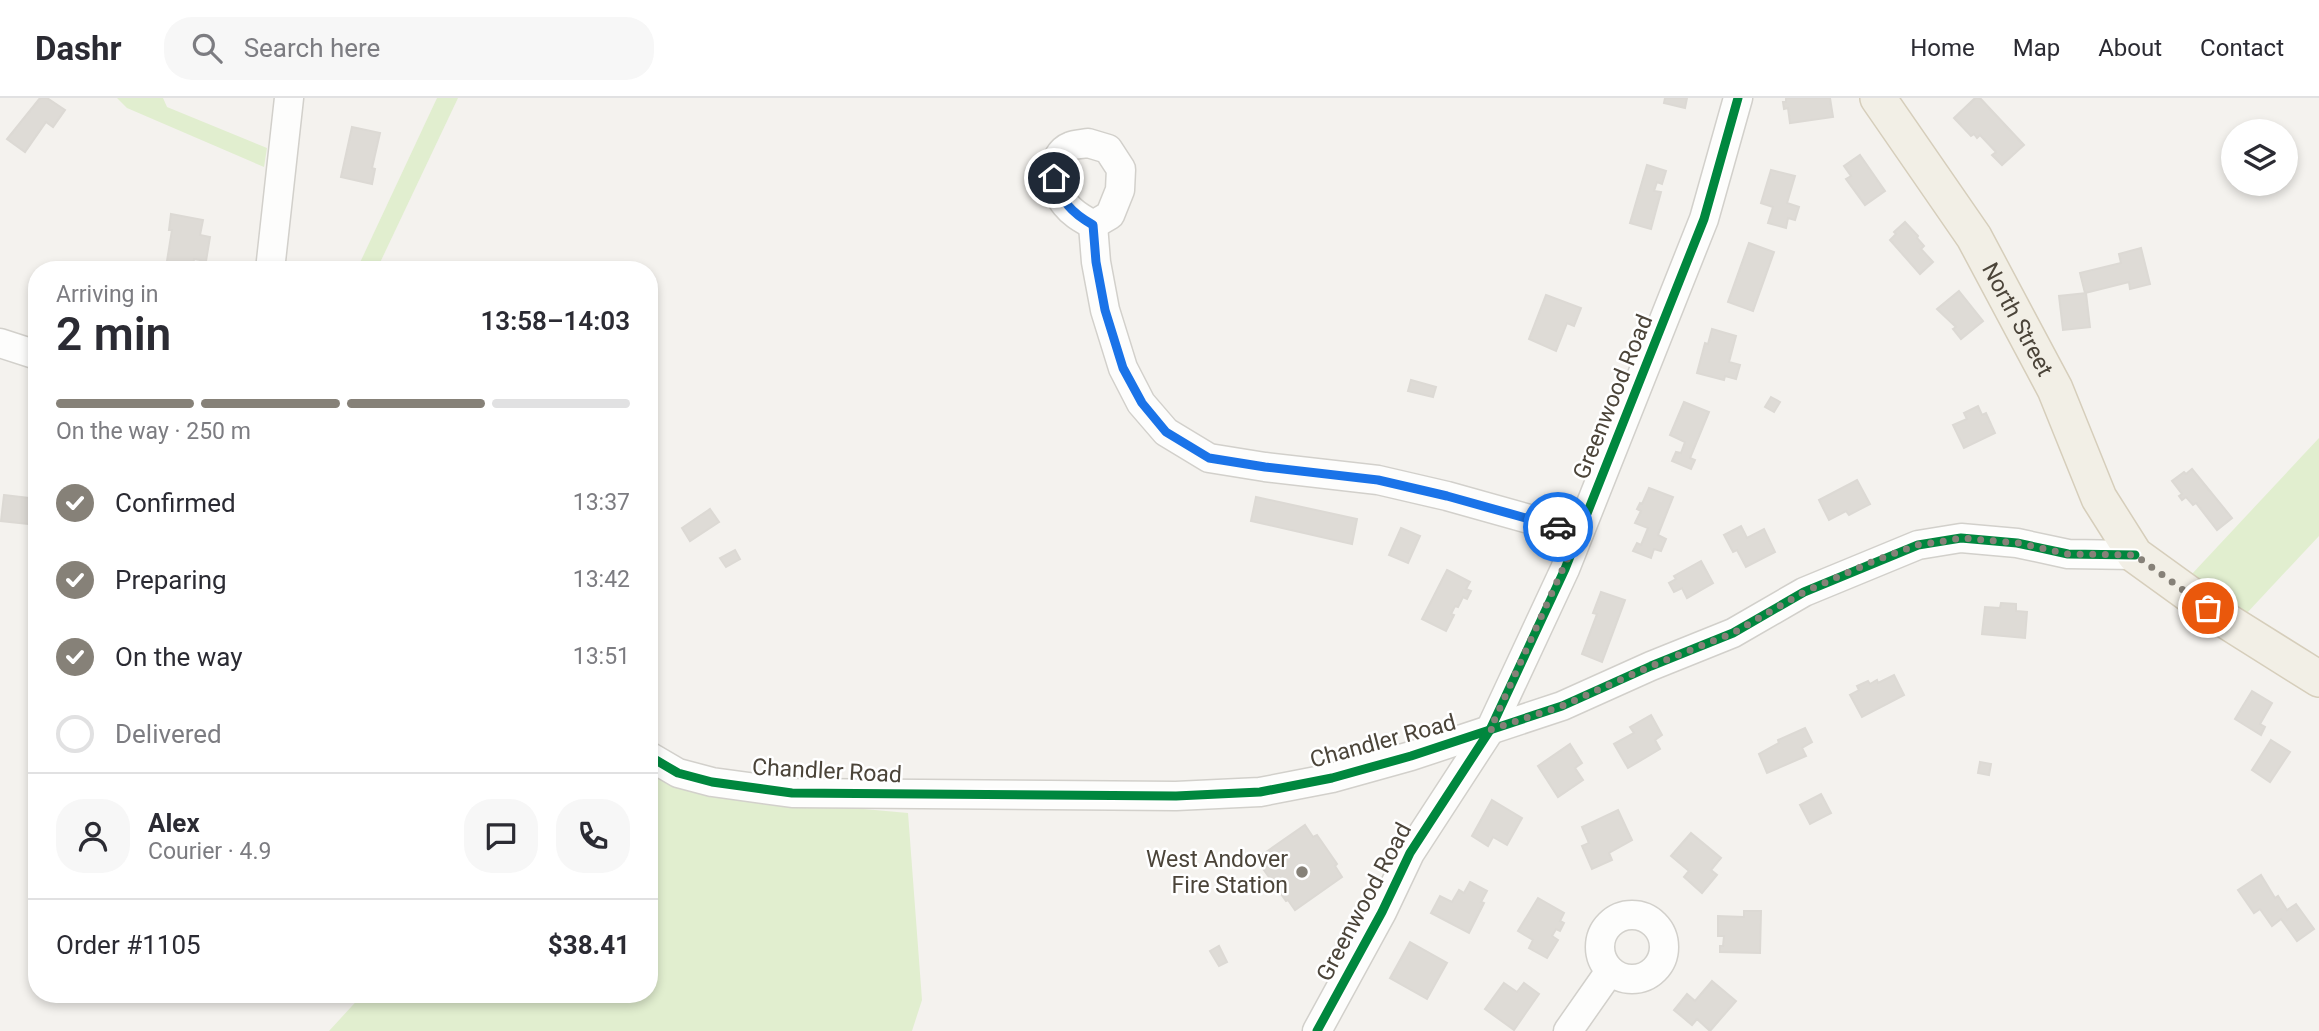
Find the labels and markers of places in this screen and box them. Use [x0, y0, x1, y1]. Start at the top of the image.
pin [1024, 148, 1084, 208]
pin [2178, 578, 2238, 638]
place label: West Andover Fire Station [1146, 846, 1288, 899]
marker: West Andover Fire Station [1294, 864, 1310, 880]

